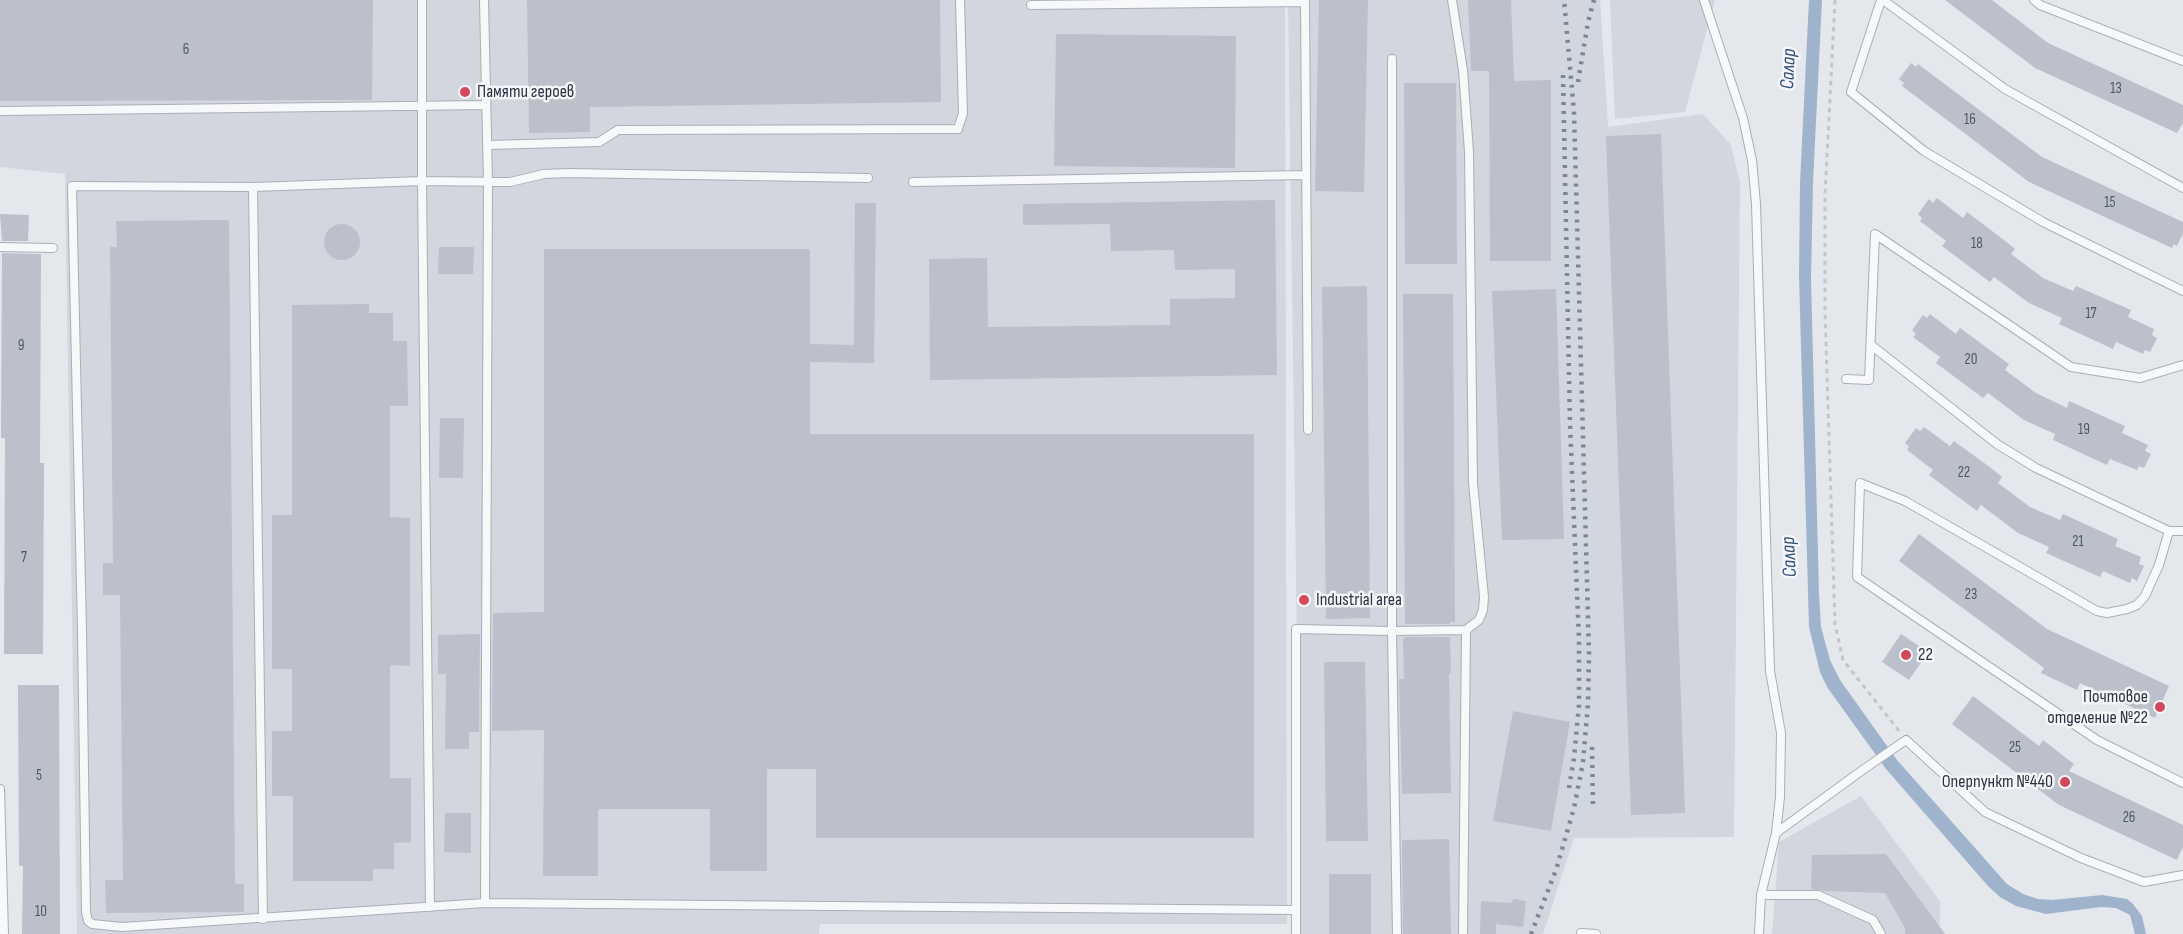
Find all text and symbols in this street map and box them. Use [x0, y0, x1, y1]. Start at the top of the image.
house number: 6 [183, 41, 189, 59]
water label: Салар [1776, 48, 1802, 90]
house number: 13 [2110, 80, 2122, 98]
place label: Памяти героев [477, 81, 574, 103]
marker: Памяти героев [458, 85, 472, 99]
house number: 16 [1964, 111, 1976, 129]
house number: 15 [2104, 194, 2116, 212]
house number: 18 [1971, 235, 1983, 253]
house number: 17 [2085, 305, 2097, 323]
house number: 9 [18, 337, 24, 355]
house number: 20 [1965, 351, 1977, 369]
house number: 19 [2078, 421, 2090, 439]
house number: 22 [1958, 464, 1970, 482]
house number: 21 [2072, 533, 2084, 551]
water label: Салар [1777, 536, 1803, 578]
house number: 7 [21, 549, 27, 567]
house number: 23 [1965, 586, 1977, 604]
place label: Industrial area [1316, 589, 1402, 611]
marker: Industrial area [1297, 593, 1311, 607]
place label: 22 [1918, 644, 1933, 666]
marker: 22 [1899, 648, 1913, 662]
place label: Почтовое отделение №22 [2047, 686, 2148, 728]
marker: Почтовое отделение №22 [2153, 700, 2167, 714]
house number: 25 [2009, 739, 2021, 757]
house number: 5 [36, 767, 42, 785]
place label: Оперпункт №440 [1942, 771, 2053, 793]
marker: Оперпункт №440 [2058, 775, 2072, 789]
house number: 26 [2123, 809, 2135, 827]
house number: 10 [35, 903, 47, 921]

